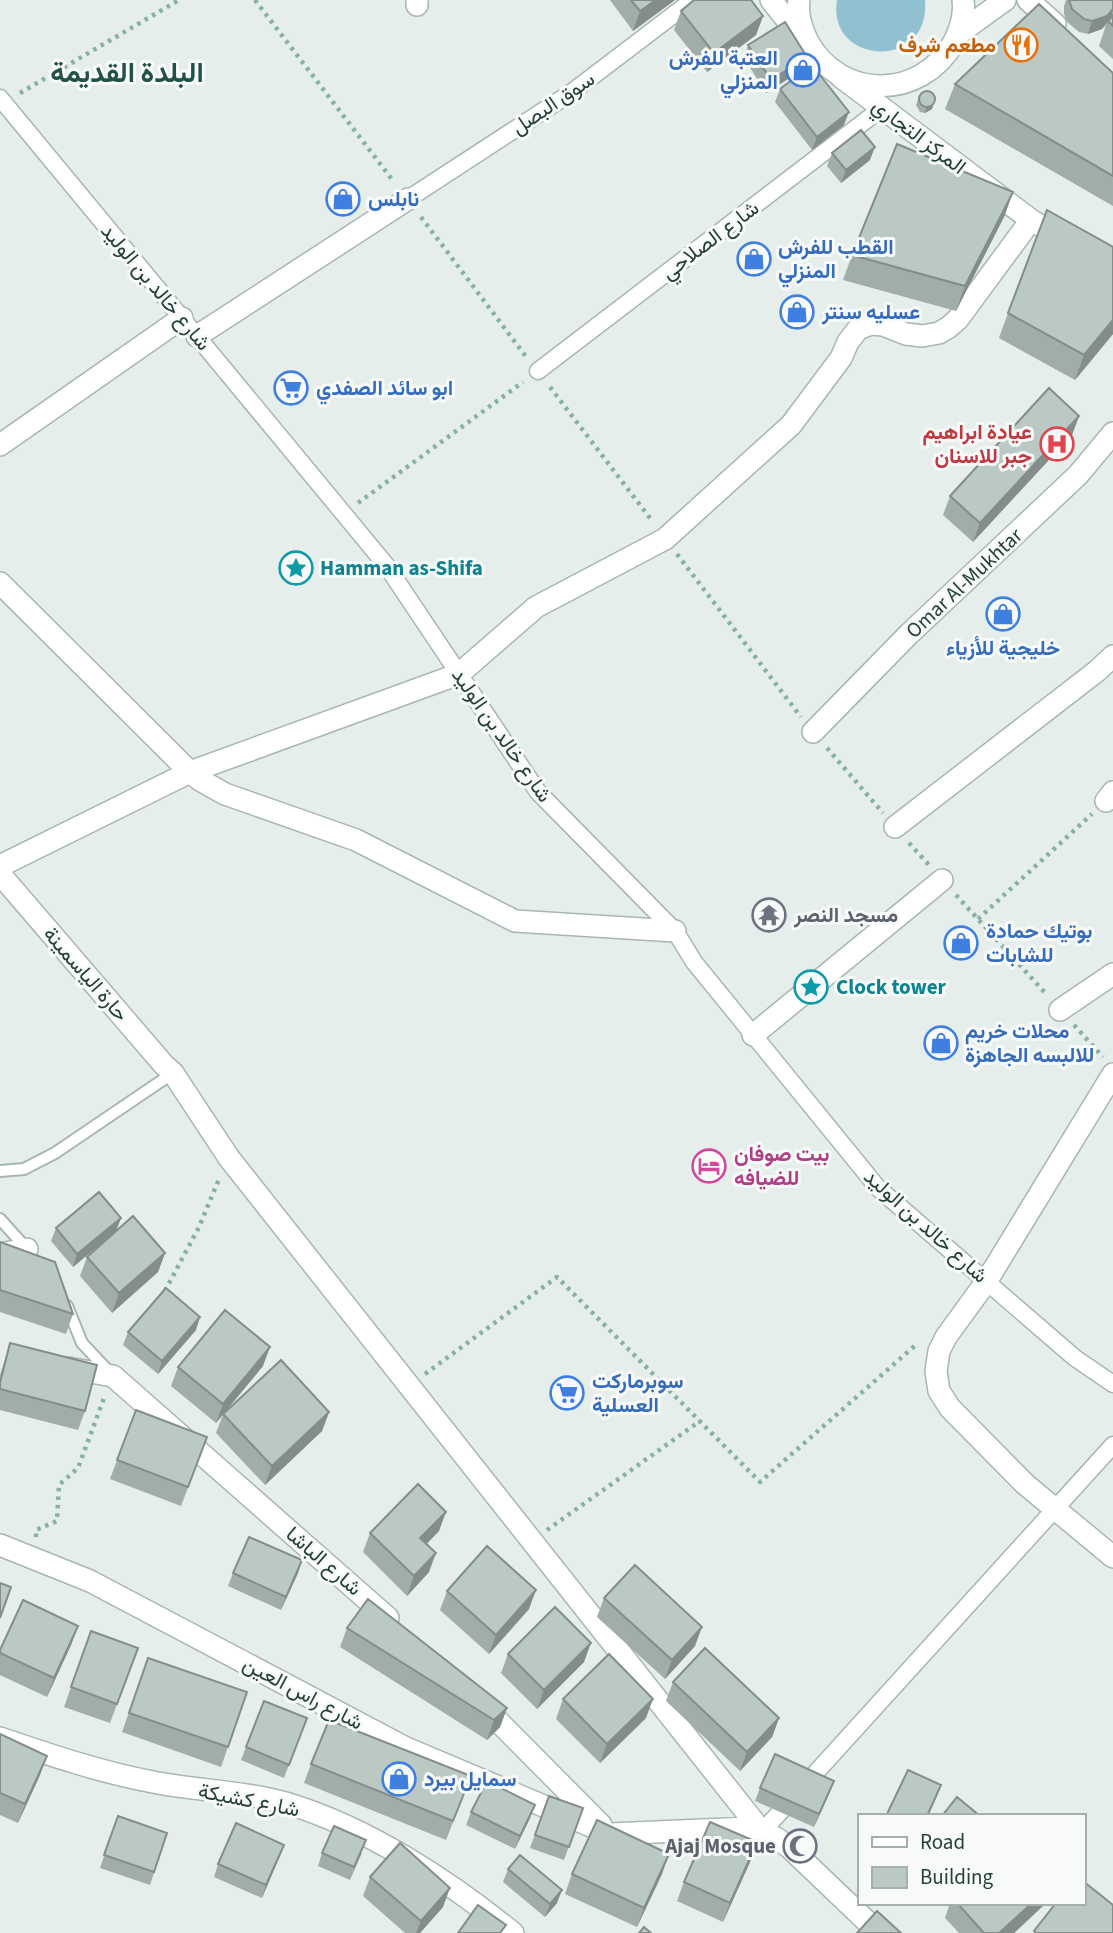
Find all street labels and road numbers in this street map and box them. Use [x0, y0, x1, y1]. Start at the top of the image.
street label: سوق البصل [505, 64, 601, 142]
street label: المركز التجاري [864, 91, 972, 183]
street label: شارع الصلاحي [655, 193, 766, 288]
street label: شارع خالد بن الوليد [94, 217, 218, 357]
street label: Omar Al-Mukhtar [899, 520, 1030, 645]
street label: شارع خالد بن الوليد [444, 662, 560, 808]
street label: حارة الياسمينة [36, 920, 136, 1028]
street label: شارع خالد بن الوليد [857, 1162, 995, 1290]
street label: شارع الباشا [279, 1519, 369, 1603]
street label: شارع راس العين [237, 1649, 369, 1737]
street label: شارع كشيكة [196, 1775, 302, 1825]

